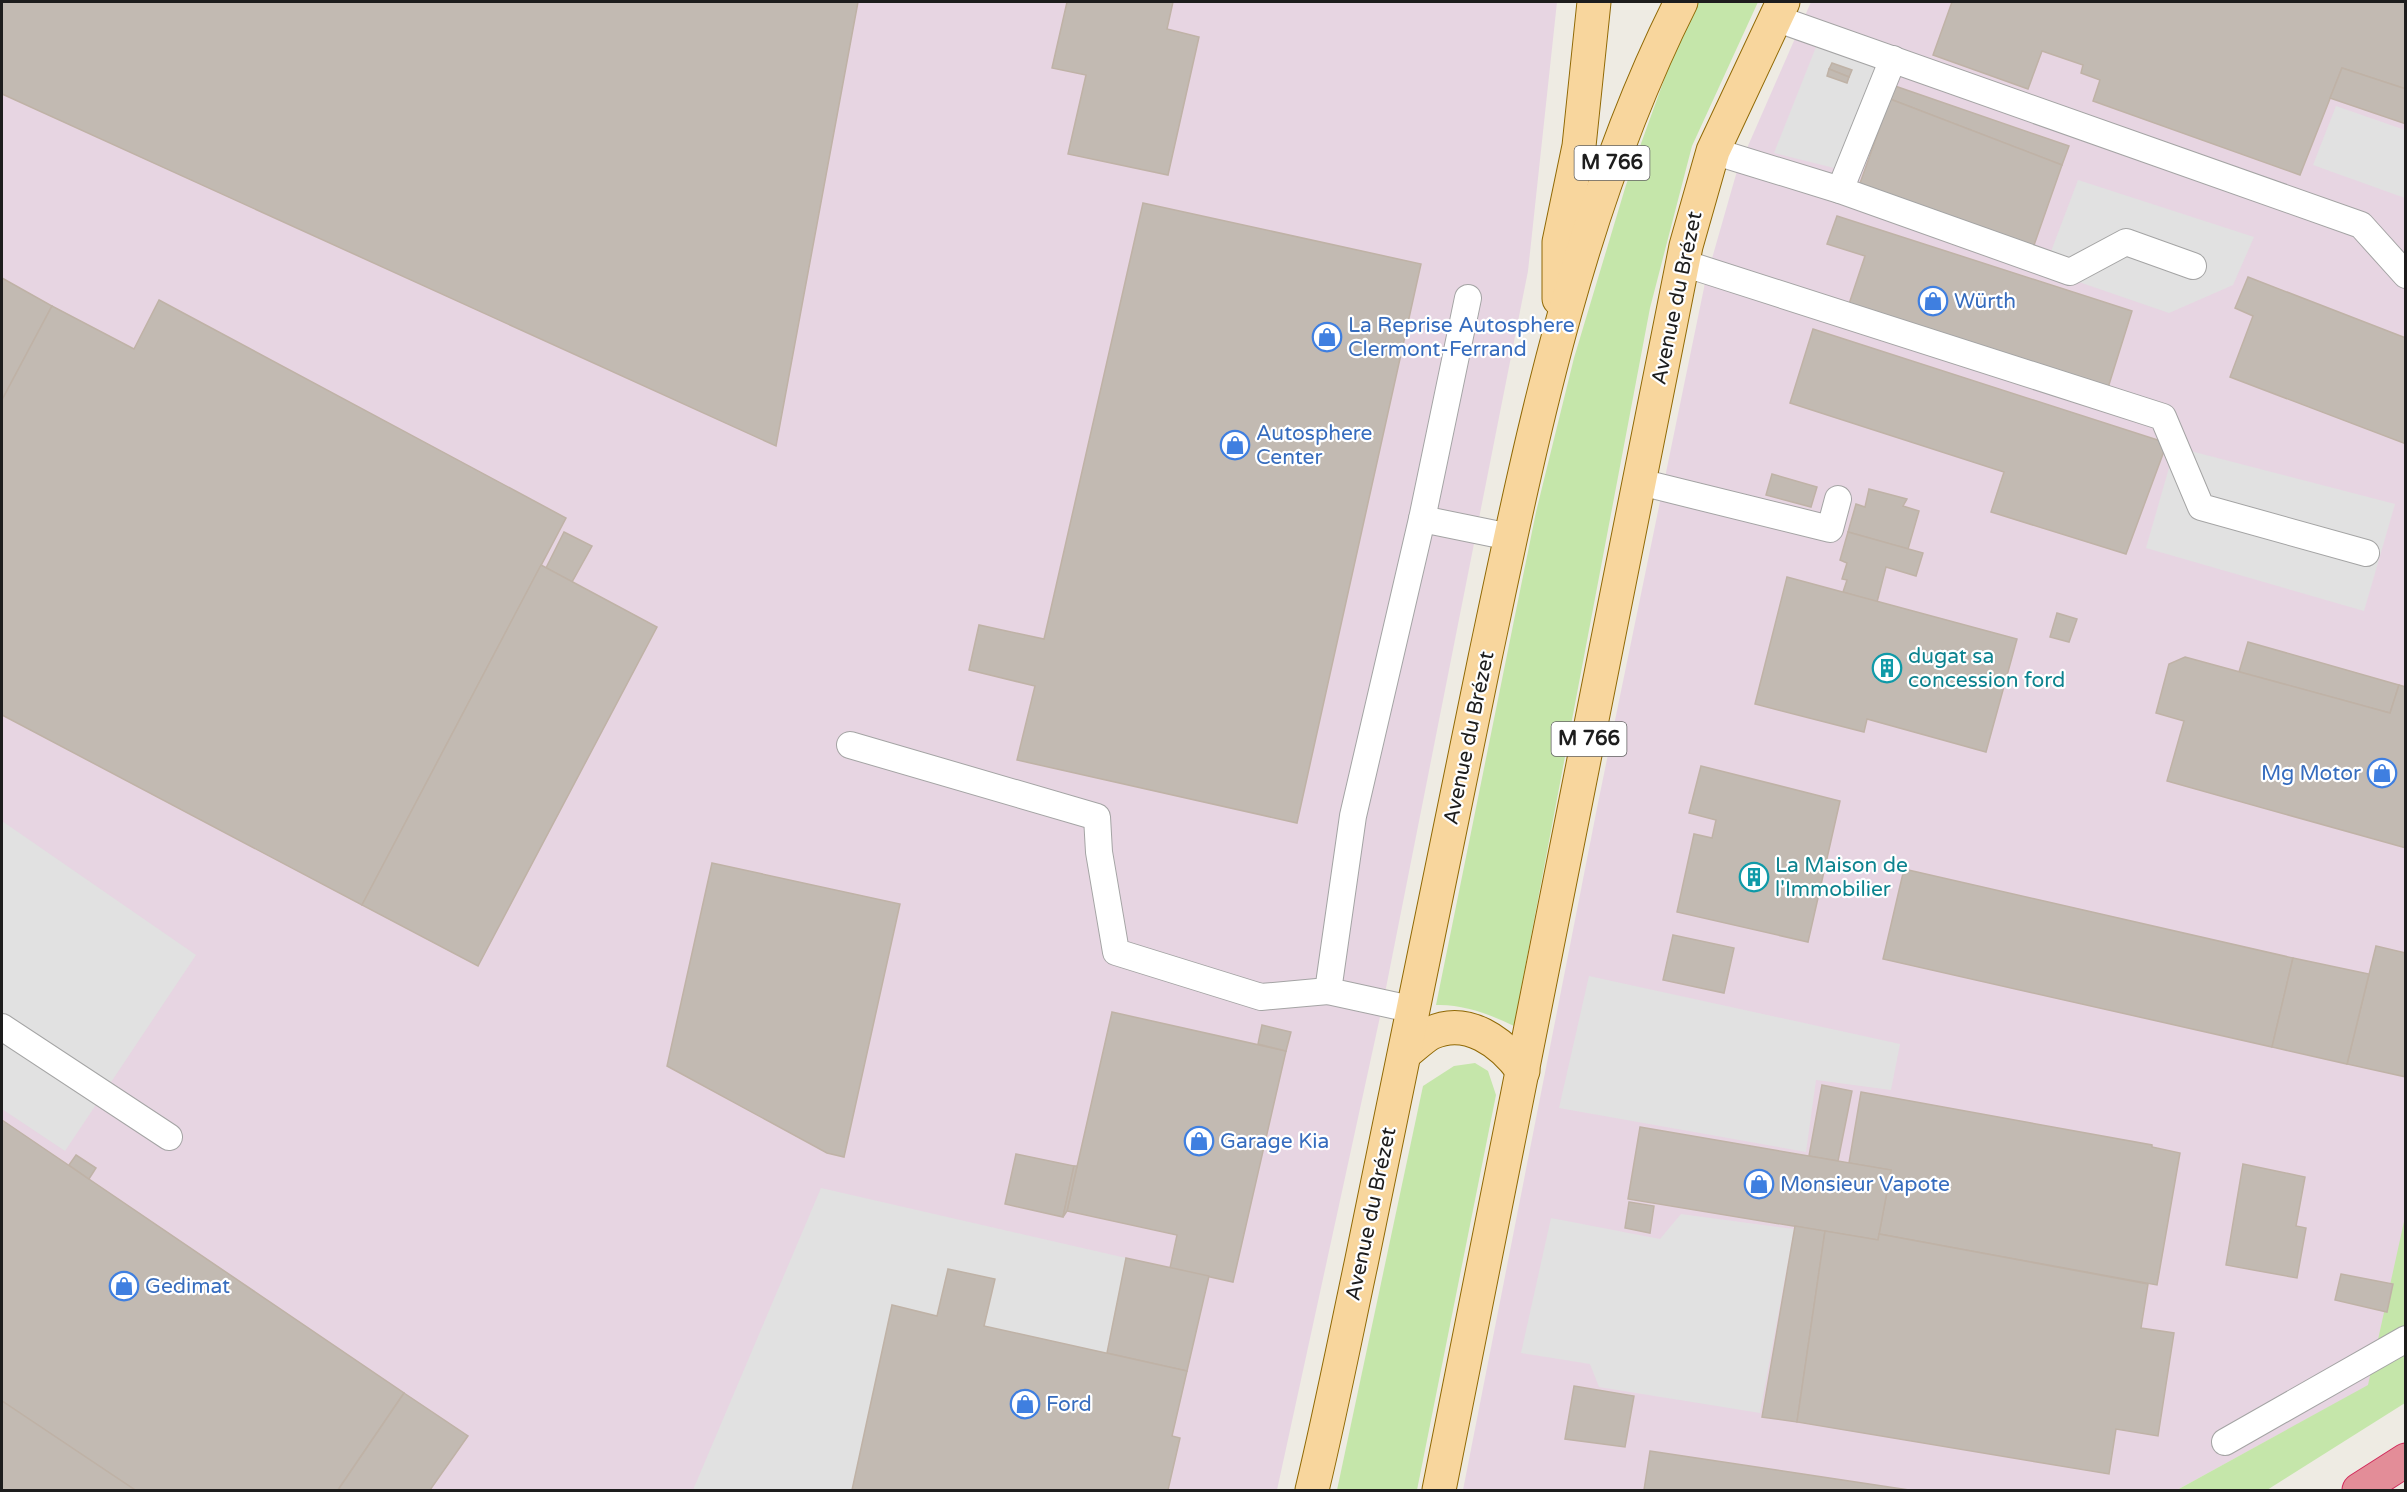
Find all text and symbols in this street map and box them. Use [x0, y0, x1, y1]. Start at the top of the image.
road number: M 766 [1574, 146, 1650, 180]
street label: Avenue du Brézet [1646, 209, 1708, 387]
shop icon: Würth [1917, 285, 1949, 317]
place label: Würth [1954, 289, 2016, 314]
place label: La Reprise Autosphere Clermont-Ferrand [1348, 313, 1575, 362]
shop icon: La Reprise Autosphere Clermont-Ferrand [1311, 321, 1343, 353]
place label: Autosphere Center [1256, 421, 1373, 470]
shop icon: Autosphere Center [1219, 429, 1251, 461]
place label: dugat sa concession ford [1908, 644, 2065, 693]
street label: Avenue du Brézet [1438, 649, 1500, 827]
building icon: dugat sa concession ford [1871, 652, 1903, 684]
road number: M 766 [1552, 722, 1626, 756]
shop icon: Mg Motor [2366, 757, 2398, 789]
place label: Mg Motor [2261, 761, 2361, 786]
place label: La Maison de l'Immobilier [1775, 853, 1908, 902]
building icon: La Maison de l'Immobilier [1738, 861, 1770, 893]
shop icon: Garage Kia [1183, 1125, 1215, 1157]
street label: Avenue du Brézet [1340, 1125, 1402, 1303]
place label: Garage Kia [1220, 1129, 1329, 1154]
shop icon: Monsieur Vapote [1743, 1168, 1775, 1200]
place label: Monsieur Vapote [1780, 1172, 1950, 1197]
shop icon: Gedimat [108, 1270, 140, 1302]
place label: Gedimat [145, 1274, 230, 1299]
shop icon: Ford [1009, 1388, 1041, 1420]
place label: Ford [1046, 1392, 1092, 1417]

